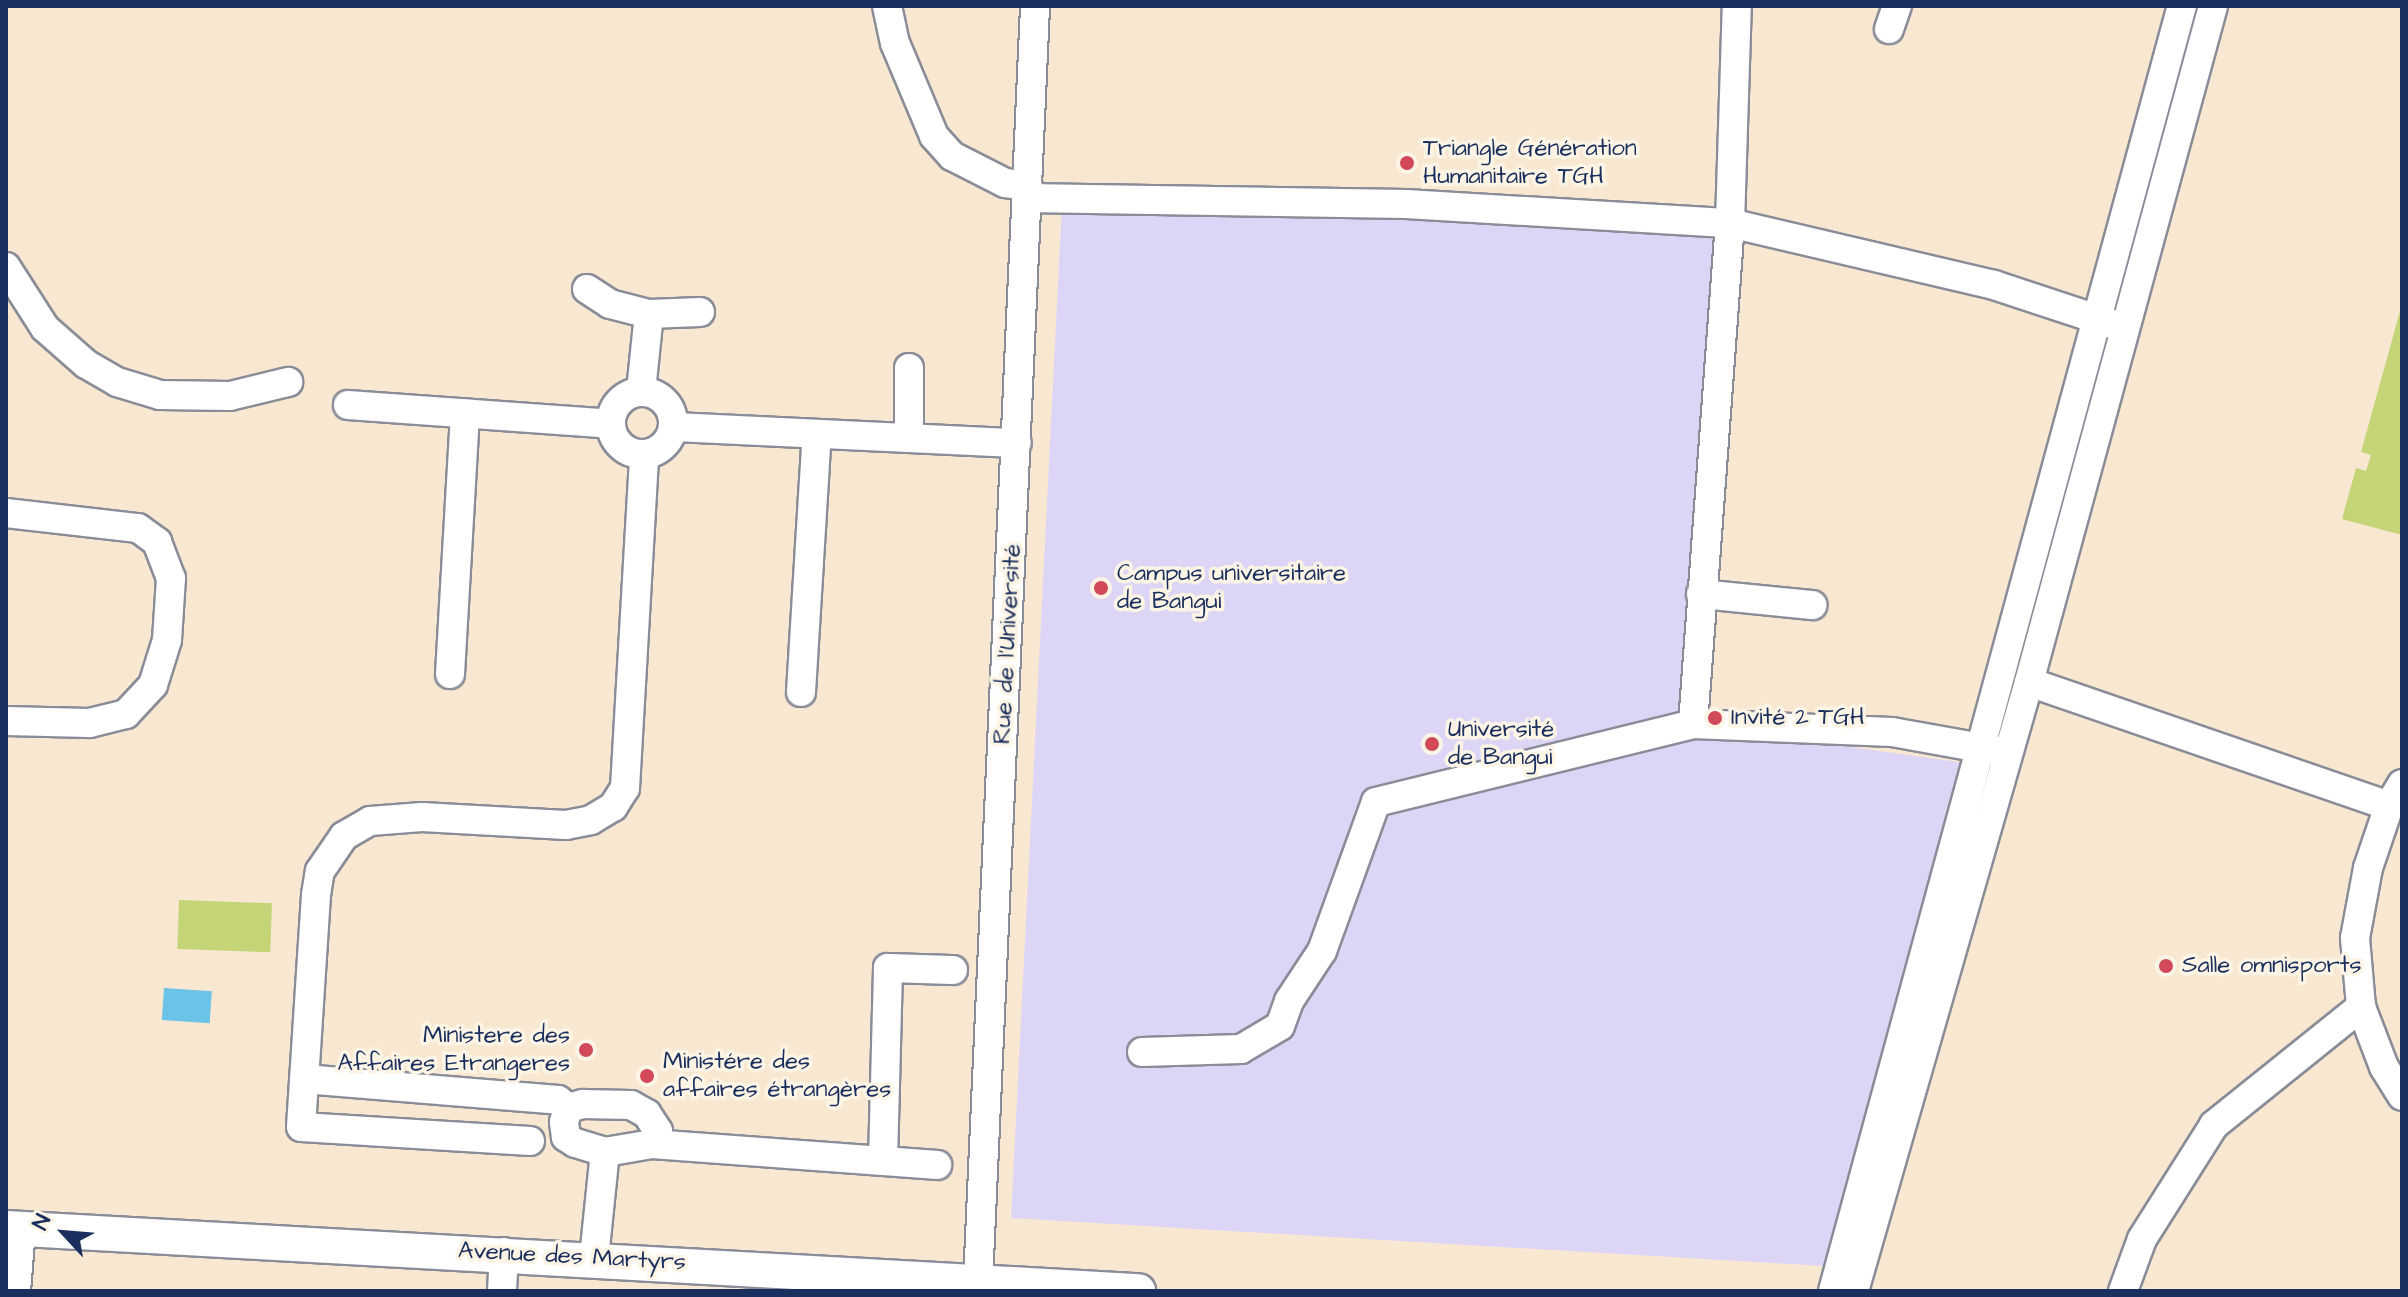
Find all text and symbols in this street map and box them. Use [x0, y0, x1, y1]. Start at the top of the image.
place label: Triangle Génération Humanitaire TGH [1423, 135, 1637, 191]
marker: Triangle Génération Humanitaire TGH [1398, 154, 1416, 172]
street label: Rue de l'Université [988, 543, 1028, 745]
place label: Campus universitaire de Bangui [1117, 560, 1346, 616]
marker: Campus universitaire de Bangui [1092, 579, 1110, 597]
place label: Invité 2 TGH [1731, 704, 1864, 732]
marker: Invité 2 TGH [1706, 709, 1724, 727]
place label: Université de Bangui [1448, 716, 1554, 772]
marker: Université de Bangui [1423, 735, 1441, 753]
place label: Salle omnisports [2182, 952, 2361, 980]
marker: Salle omnisports [2157, 957, 2175, 975]
place label: Ministere des Affaires Etrangeres [337, 1022, 570, 1078]
marker: Ministere des Affaires Etrangeres [577, 1041, 595, 1059]
place label: Ministére des affaires étrangères [663, 1048, 891, 1104]
marker: Ministére des affaires étrangères [638, 1067, 656, 1085]
north arrow [24, 1193, 104, 1273]
text: N [25, 1209, 59, 1235]
street label: Avenue des Martyrs [457, 1237, 687, 1277]

